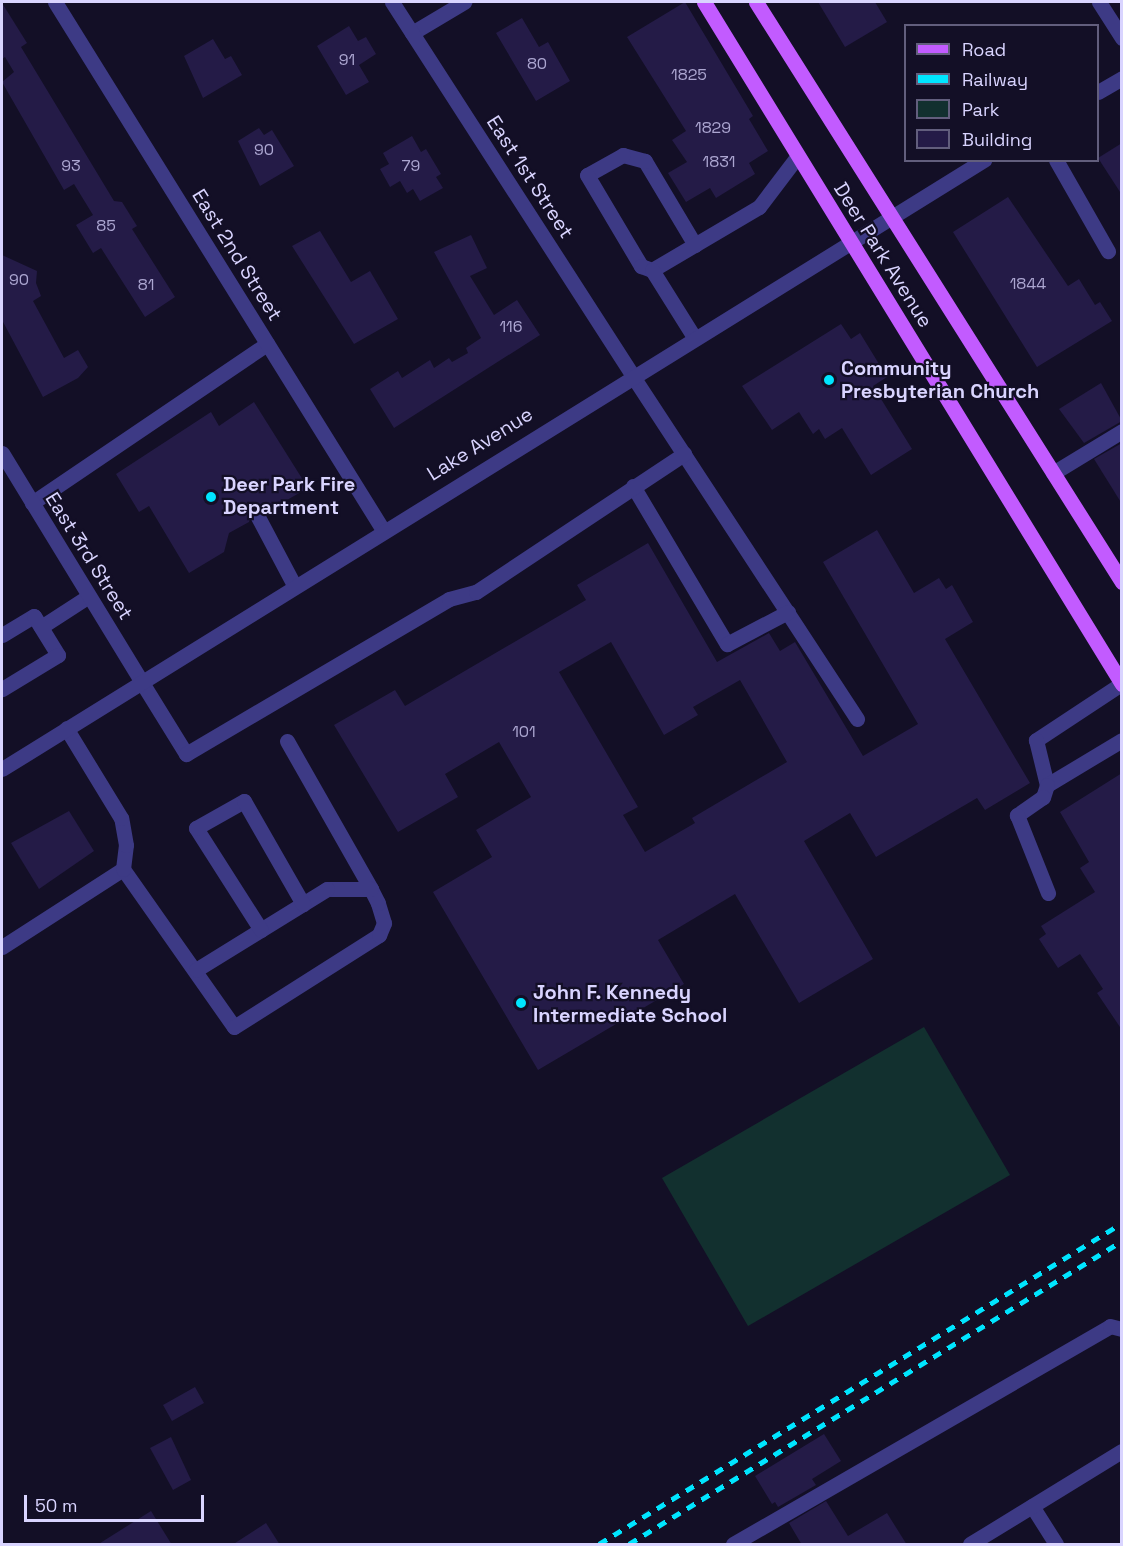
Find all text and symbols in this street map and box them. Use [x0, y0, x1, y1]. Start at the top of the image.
legend [904, 24, 1099, 162]
text: Road [962, 38, 1006, 61]
house number: 91 [339, 50, 355, 70]
house number: 80 [527, 54, 547, 74]
house number: 1825 [671, 65, 707, 85]
text: Railway [962, 68, 1028, 91]
text: Park [962, 98, 999, 121]
street label: East 1st Street [481, 111, 579, 243]
house number: 1829 [695, 118, 731, 138]
text: Building [962, 128, 1032, 151]
house number: 90 [254, 140, 274, 160]
house number: 1831 [703, 152, 735, 172]
house number: 93 [61, 156, 81, 176]
house number: 79 [402, 156, 420, 176]
street label: Deer Park Avenue [829, 178, 937, 332]
street label: East 2nd Street [187, 185, 287, 325]
house number: 85 [96, 216, 116, 236]
house number: 90 [9, 270, 29, 290]
house number: 1844 [1010, 274, 1046, 294]
house number: 81 [138, 275, 154, 295]
house number: 116 [499, 317, 523, 337]
place label: Community Presbyterian Church [841, 356, 1039, 403]
marker: Community Presbyterian Church [822, 373, 836, 387]
street label: Lake Avenue [423, 402, 537, 486]
place label: Deer Park Fire Department [223, 473, 355, 520]
street label: East 3rd Street [40, 488, 138, 624]
marker: Deer Park Fire Department [204, 490, 218, 504]
house number: 101 [512, 722, 536, 742]
place label: John F. Kennedy Intermediate School [533, 980, 727, 1027]
marker: John F. Kennedy Intermediate School [514, 996, 528, 1010]
scale bar [27, 1483, 207, 1521]
text: 50 m [35, 1494, 77, 1517]

